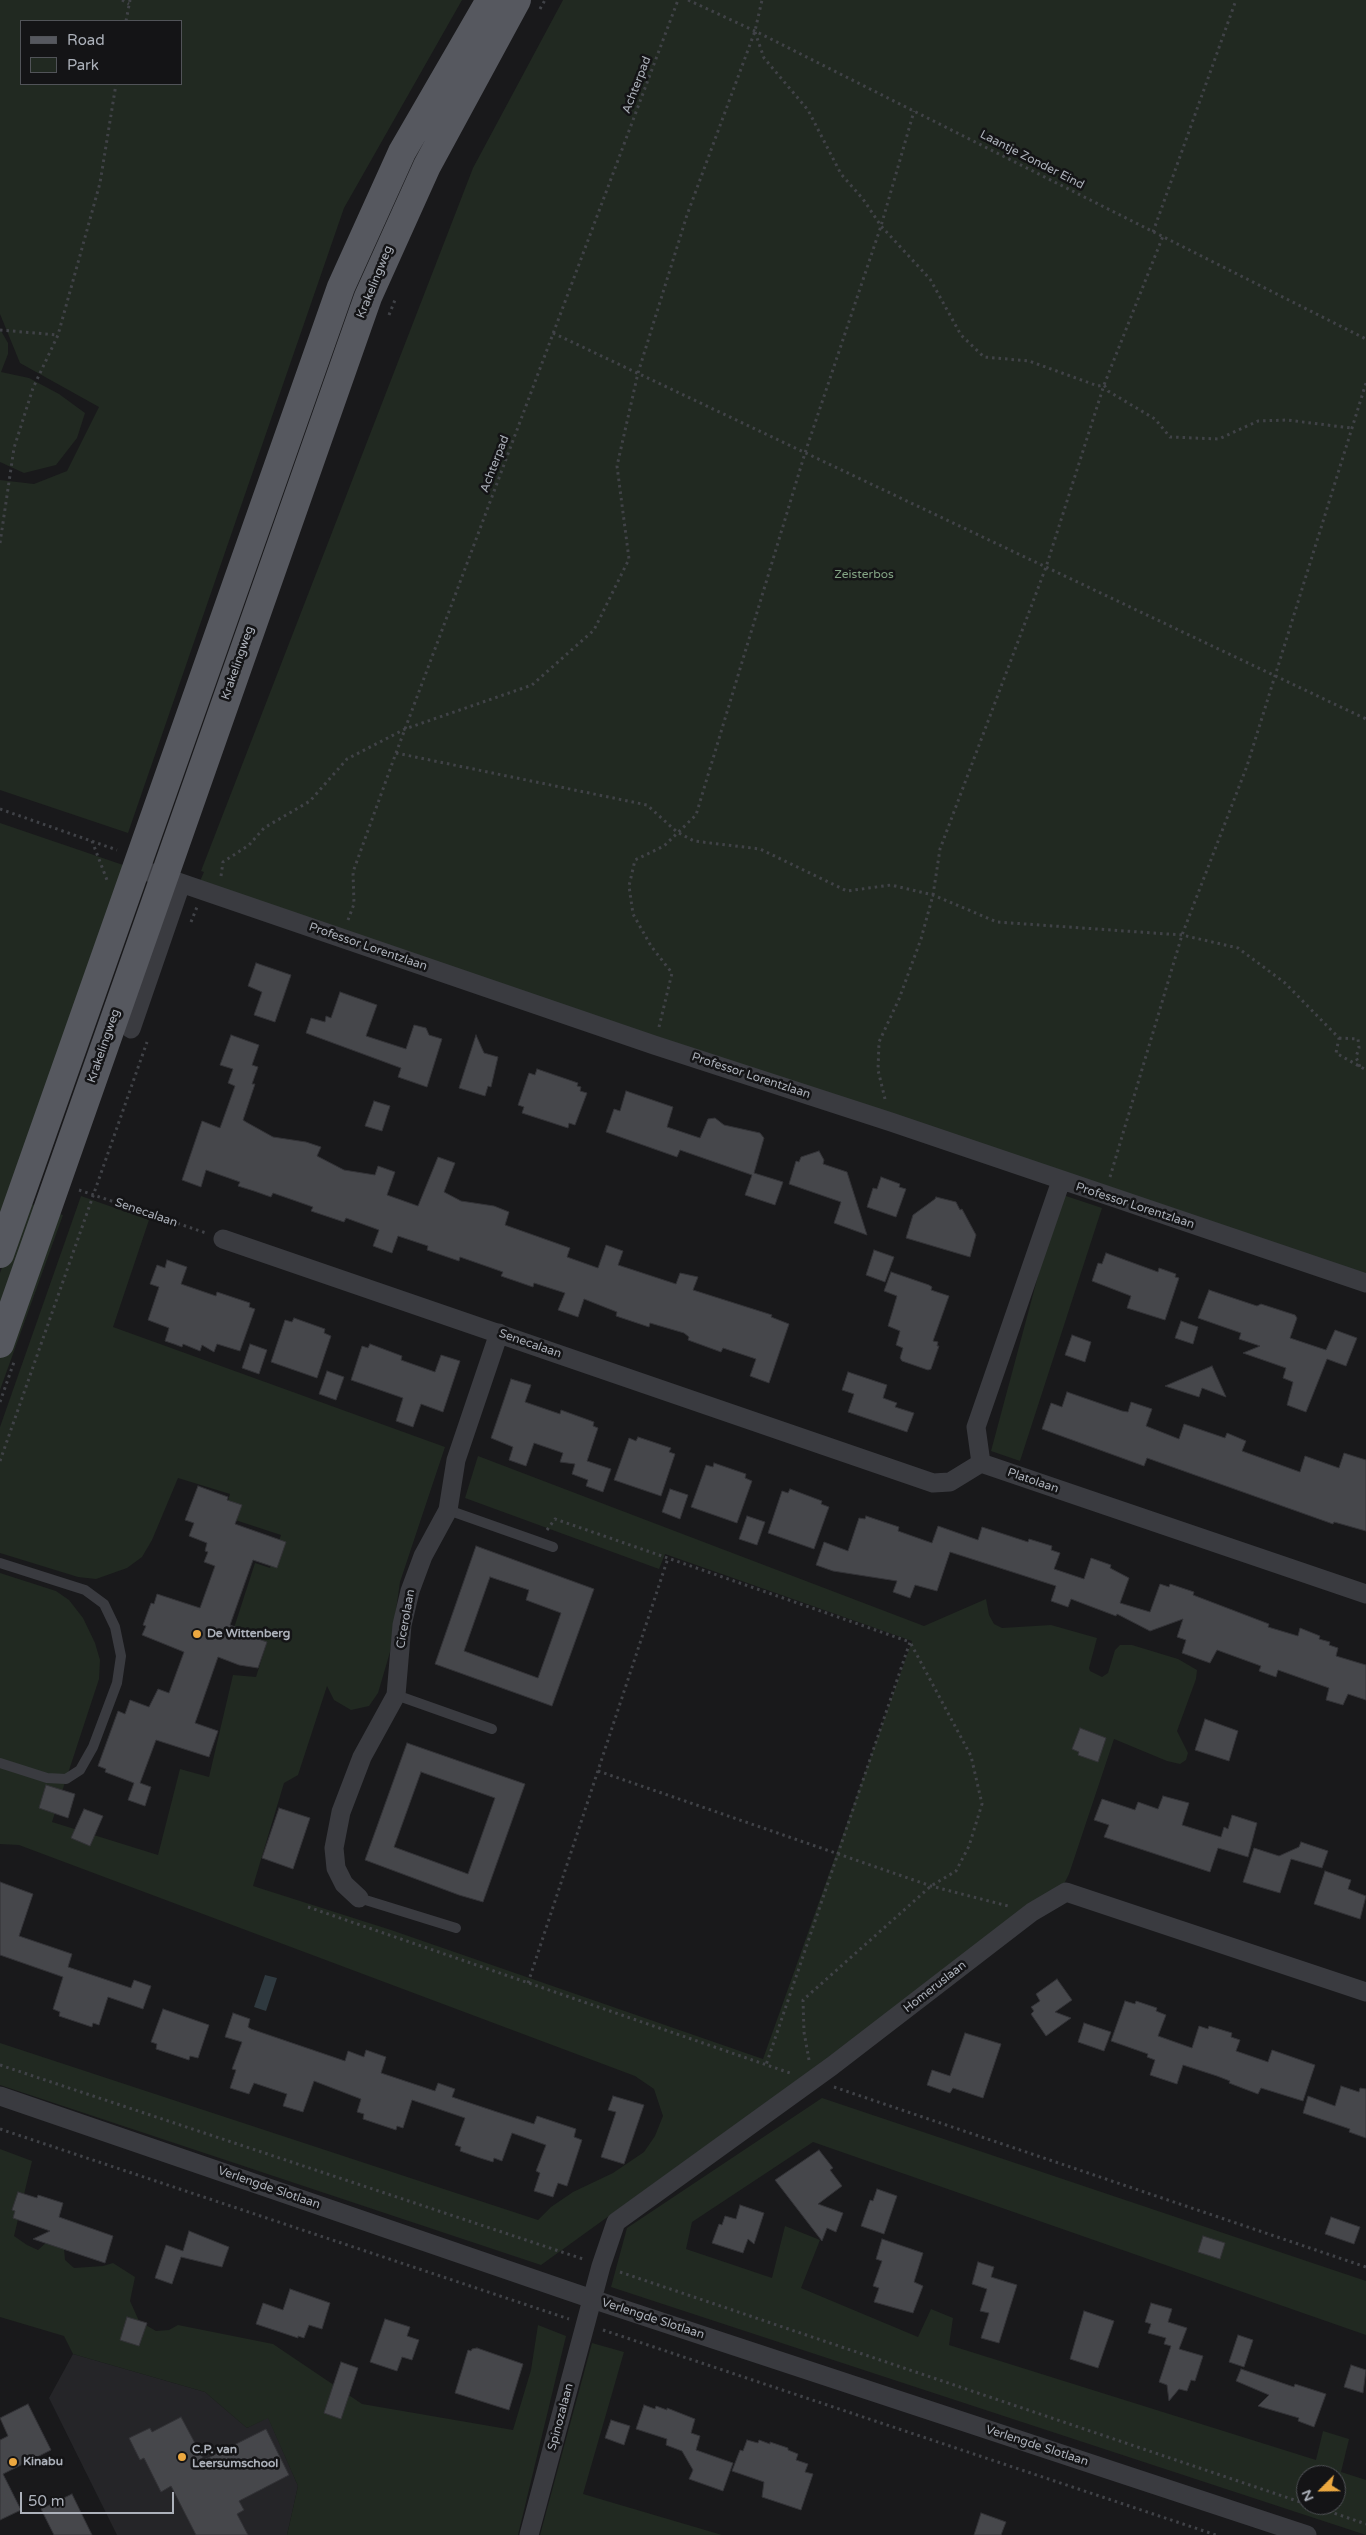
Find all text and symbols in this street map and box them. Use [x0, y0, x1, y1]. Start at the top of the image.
legend [20, 20, 182, 85]
text: Road [67, 31, 105, 49]
street label: Achterpad [620, 54, 654, 116]
text: Park [67, 56, 99, 74]
street label: Laantje Zonder Eind [978, 127, 1086, 193]
street label: Krakelingweg [354, 243, 396, 321]
street label: Achterpad [478, 433, 512, 495]
park label: Zeisterbos [834, 568, 894, 582]
street label: Krakelingweg [219, 624, 257, 702]
street label: Professor Lorentzlaan [307, 920, 429, 974]
street label: Krakelingweg [85, 1007, 123, 1085]
street label: Professor Lorentzlaan [690, 1050, 812, 1102]
street label: Professor Lorentzlaan [1074, 1180, 1196, 1232]
street label: Senecalaan [113, 1196, 179, 1230]
street label: Senecalaan [497, 1327, 563, 1361]
street label: Platolaan [1006, 1466, 1060, 1496]
street label: Cicerolaan [394, 1588, 418, 1650]
place label: De Wittenberg [207, 1627, 290, 1641]
marker: De Wittenberg [191, 1628, 203, 1640]
street label: Homeruslaan [901, 1958, 969, 2016]
street label: Verlengde Slotlaan [216, 2164, 322, 2212]
street label: Verlengde Slotlaan [600, 2296, 706, 2342]
street label: Spinozalaan [545, 2382, 577, 2452]
street label: Verlengde Slotlaan [984, 2423, 1090, 2469]
place label: C.P. van Leersumschool [192, 2443, 278, 2471]
marker: C.P. van Leersumschool [176, 2451, 188, 2463]
place label: Kinabu [23, 2455, 63, 2469]
marker: Kinabu [7, 2456, 19, 2468]
north arrow [1296, 2465, 1346, 2515]
scale bar [22, 2482, 176, 2514]
text: N [1298, 2487, 1318, 2504]
text: 50 m [28, 2492, 65, 2510]

